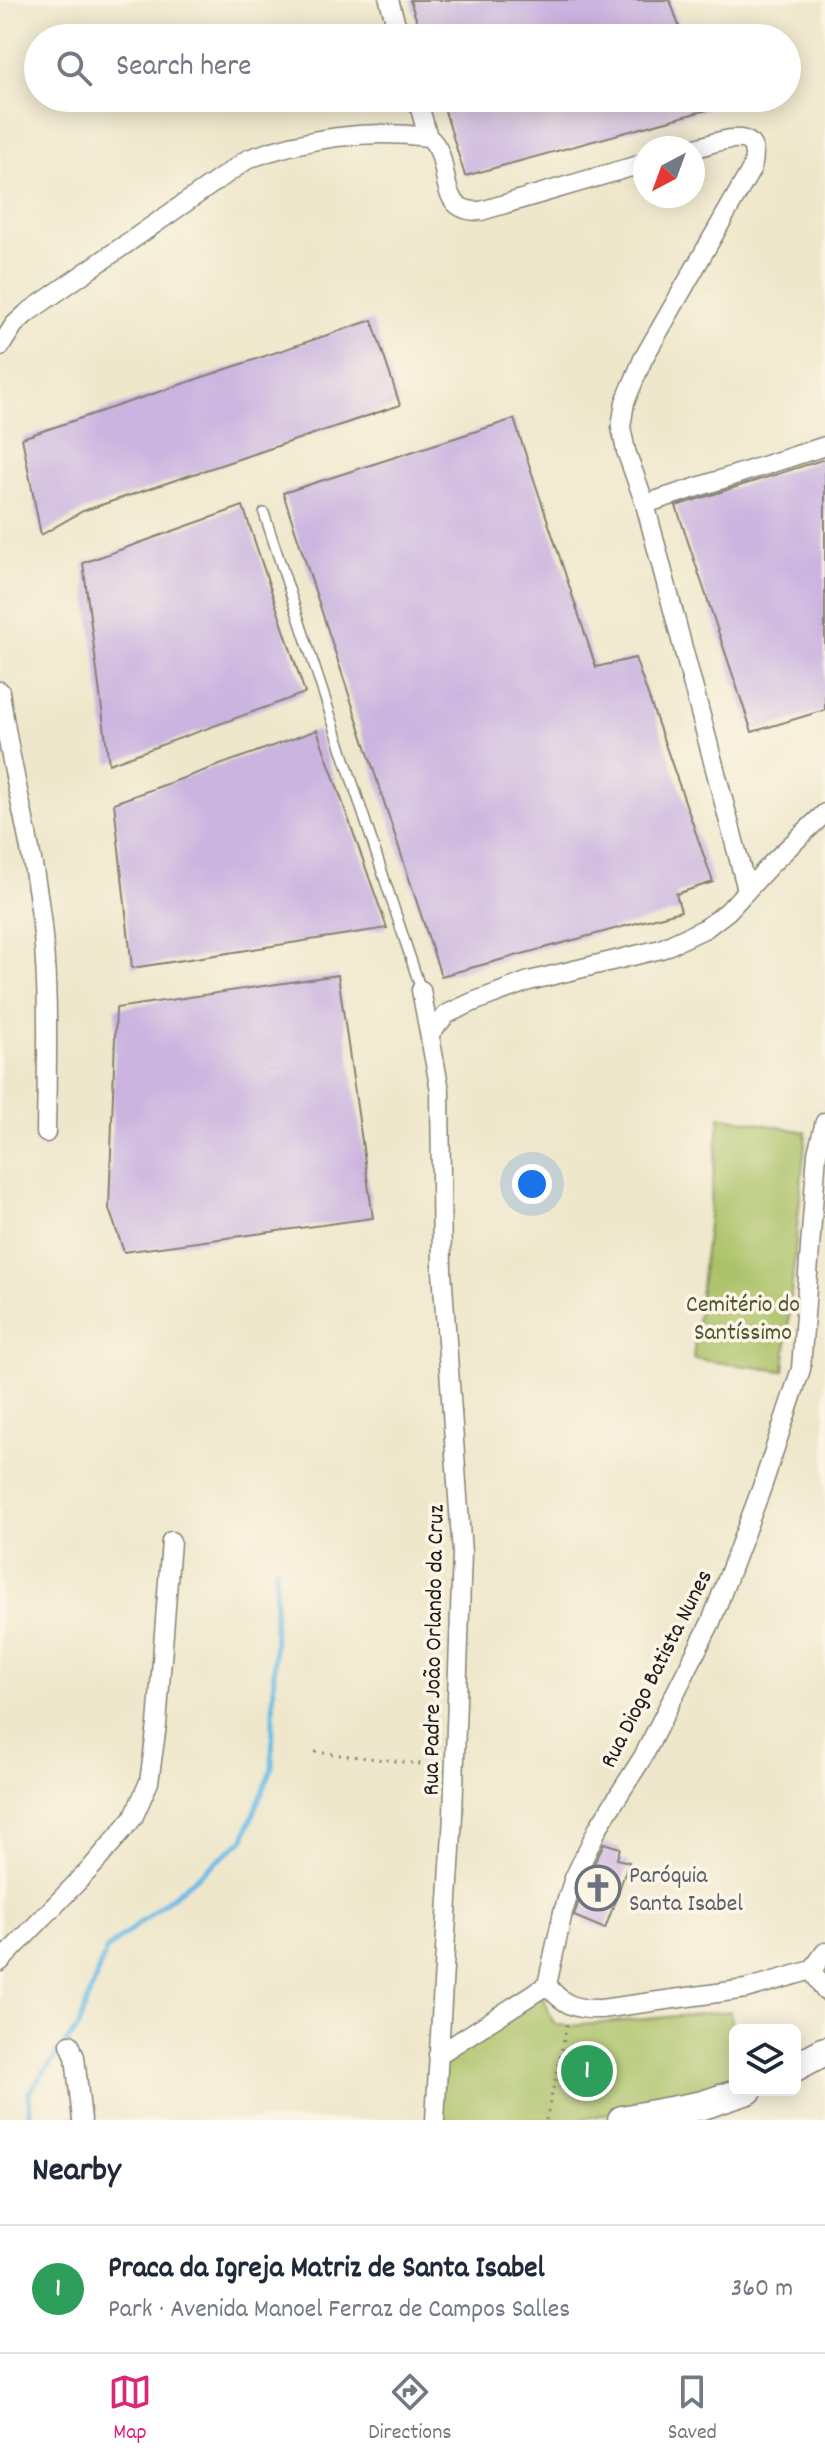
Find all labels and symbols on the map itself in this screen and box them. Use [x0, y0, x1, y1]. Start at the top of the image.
north arrow [633, 136, 705, 208]
your location [512, 1164, 552, 1204]
park label: Cemitério do Santíssimo [686, 1289, 800, 1351]
street label: Rua Padre João Orlando da Cruz [415, 1504, 455, 1796]
street label: Rua Diogo Batista Nunes [593, 1564, 722, 1774]
place label: Paróquia Santa Isabel [629, 1860, 743, 1922]
church icon: Paróquia Santa Isabel [574, 1864, 622, 1912]
pin: 1 [561, 2041, 613, 2101]

